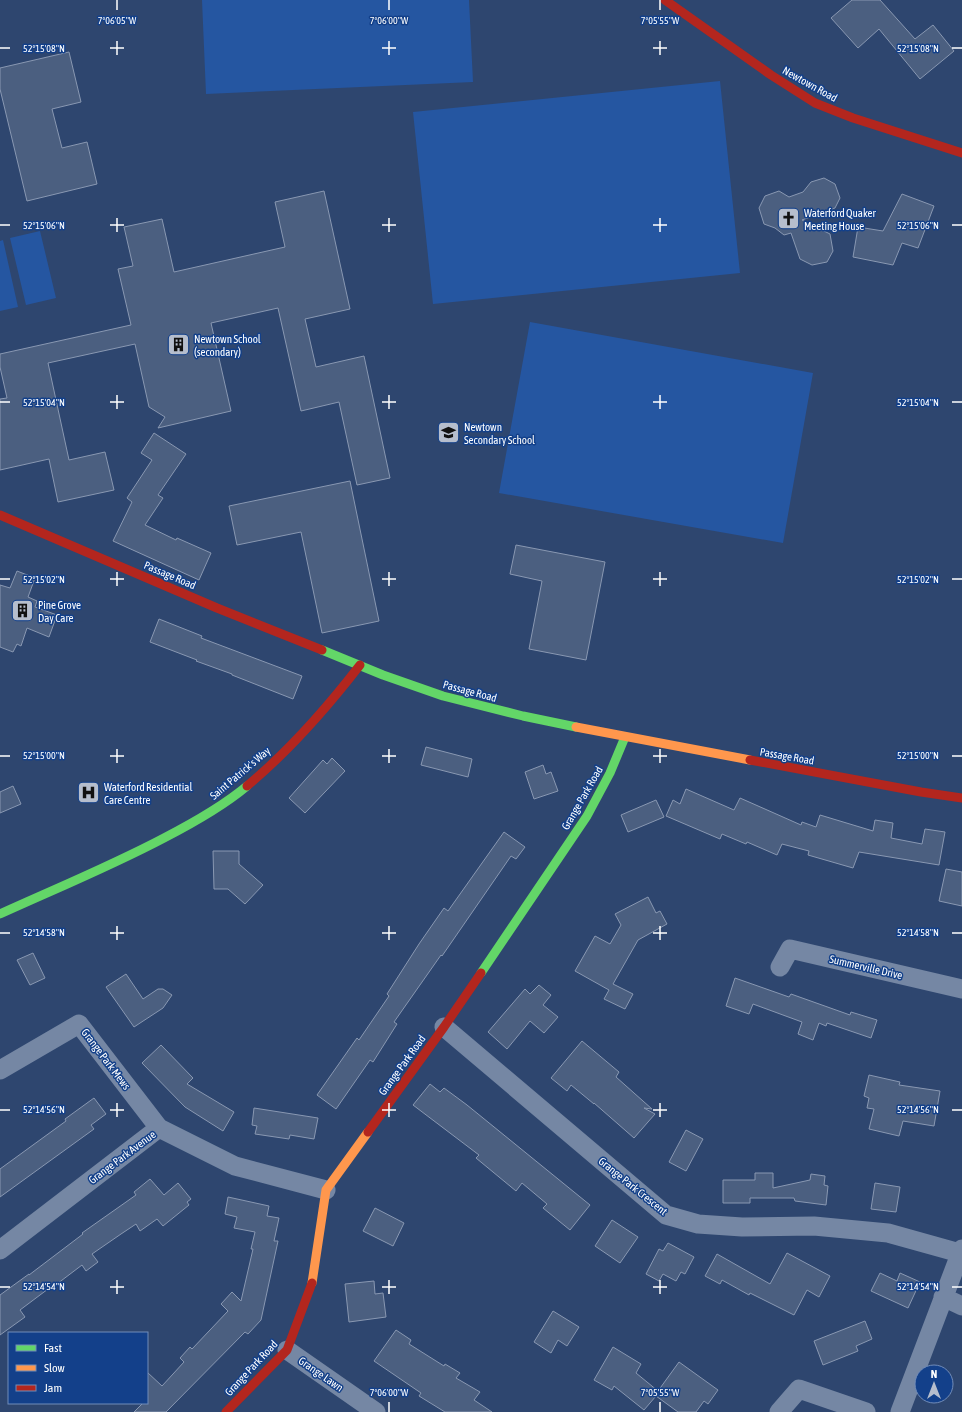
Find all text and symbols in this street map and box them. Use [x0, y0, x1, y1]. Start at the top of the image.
text: 7°06'05"W [98, 15, 137, 26]
text: 7°06'00"W [370, 15, 409, 26]
text: 7°05'55"W [641, 15, 680, 26]
text: 52°15'08"N [23, 43, 65, 54]
text: 52°15'08"N [897, 43, 939, 54]
street label: Newtown Road [781, 64, 839, 104]
church icon: Waterford Quaker Meeting House [775, 206, 801, 232]
place label: Waterford Quaker Meeting House [804, 207, 877, 232]
text: 52°15'06"N [23, 220, 65, 231]
text: 52°15'06"N [897, 220, 939, 231]
building icon: Newtown School (secondary) [166, 332, 192, 358]
place label: Newtown School (secondary) [194, 333, 261, 358]
text: 52°15'04"N [23, 397, 65, 408]
text: 52°15'04"N [897, 397, 939, 408]
school or university icon: Newtown Secondary School [435, 420, 461, 446]
place label: Newtown Secondary School [464, 421, 535, 446]
street label: Passage Road [142, 559, 198, 591]
text: 52°15'02"N [23, 574, 65, 585]
text: 52°15'02"N [897, 574, 939, 585]
building icon: Pine Grove Day Care [10, 598, 36, 624]
place label: Pine Grove Day Care [38, 599, 81, 624]
street label: Passage Road [442, 678, 498, 704]
street label: Saint Patrick's Way [207, 744, 273, 802]
street label: Passage Road [759, 745, 815, 767]
text: 52°15'00"N [23, 750, 65, 761]
text: 52°15'00"N [897, 750, 939, 761]
street label: Grange Park Road [559, 764, 605, 832]
hospital icon: Waterford Residential Care Centre [76, 780, 102, 806]
place label: Waterford Residential Care Centre [104, 781, 192, 806]
text: 52°14'58"N [23, 927, 65, 938]
text: 52°14'58"N [897, 927, 939, 938]
street label: Summerville Drive [828, 953, 904, 981]
street label: Grange Park Mews [79, 1026, 133, 1092]
street label: Grange Park Road [376, 1033, 428, 1097]
text: 52°14'56"N [23, 1104, 65, 1115]
text: 52°14'56"N [897, 1104, 939, 1115]
street label: Grange Park Avenue [86, 1128, 158, 1186]
street label: Grange Park Crescent [596, 1155, 670, 1217]
text: 52°14'54"N [23, 1281, 65, 1292]
text: 52°14'54"N [897, 1281, 939, 1292]
legend [8, 1332, 148, 1404]
street label: Grange Park Road [222, 1338, 280, 1398]
text: Fast [44, 1341, 62, 1355]
street label: Grange Lawn [296, 1354, 346, 1394]
text: Slow [44, 1361, 65, 1375]
north arrow [914, 1364, 954, 1404]
text: N [931, 1368, 937, 1380]
text: Jam [44, 1381, 62, 1395]
text: 7°06'00"W [370, 1387, 409, 1398]
text: 7°05'55"W [641, 1387, 680, 1398]

